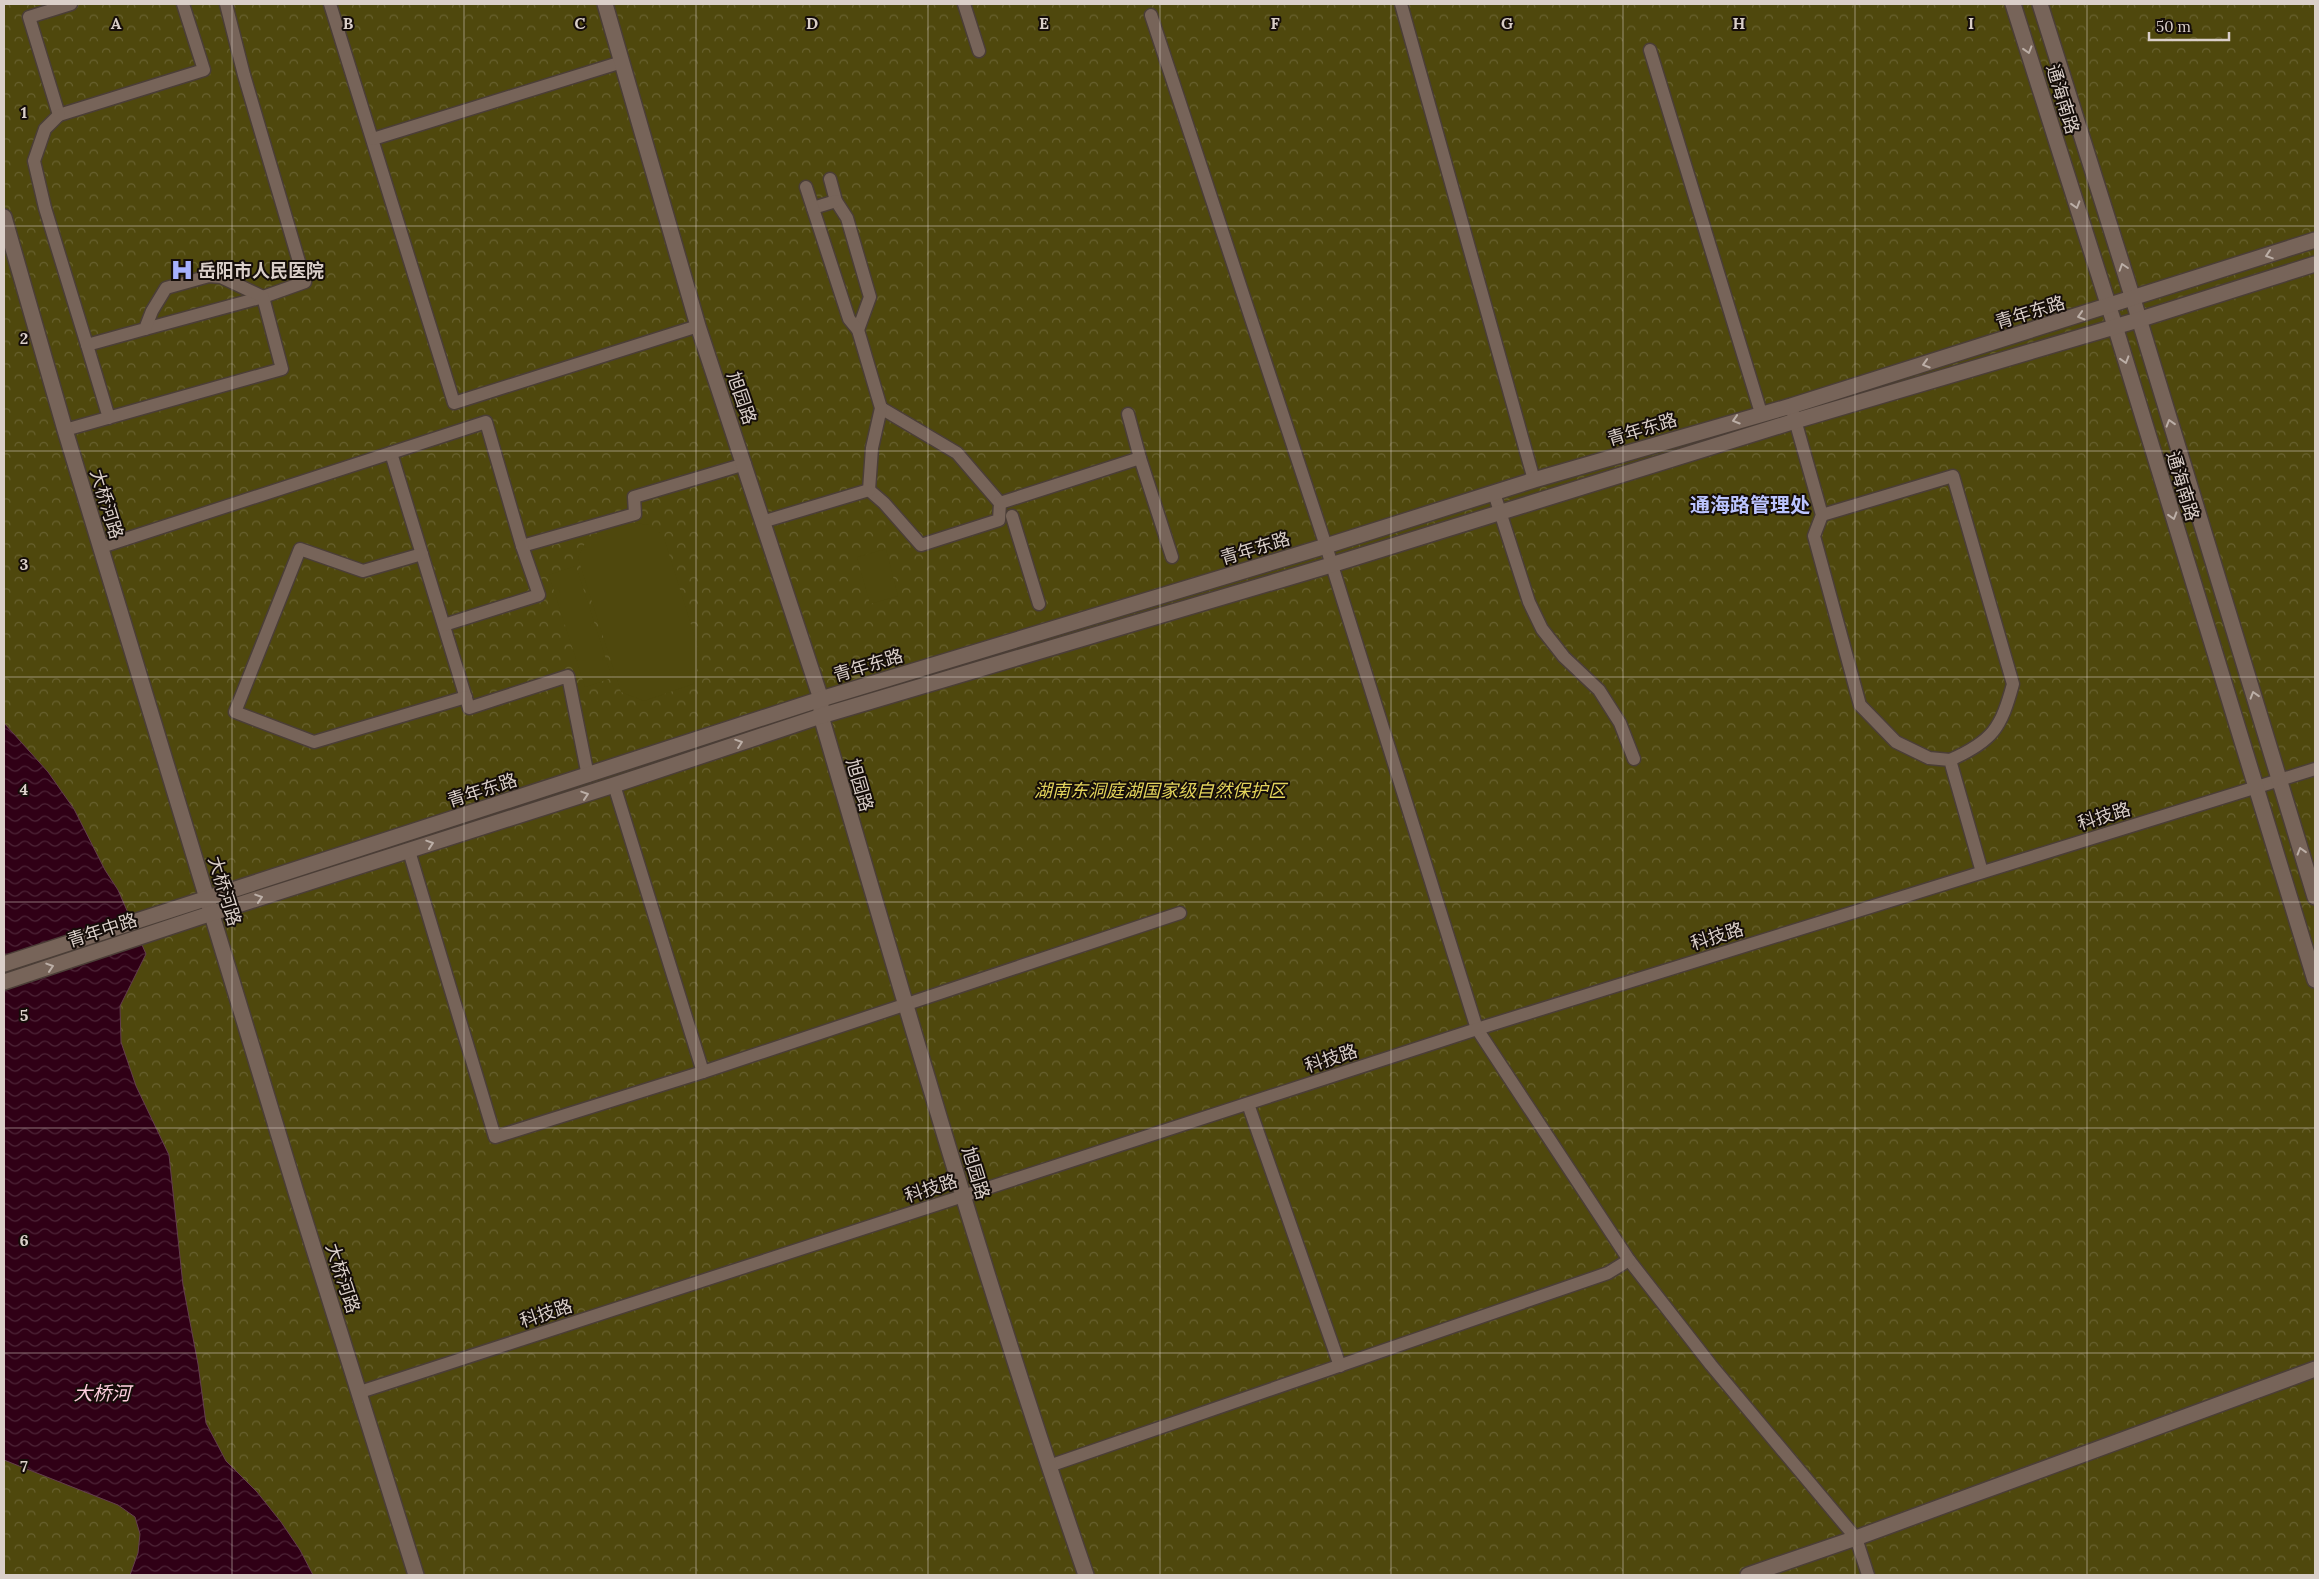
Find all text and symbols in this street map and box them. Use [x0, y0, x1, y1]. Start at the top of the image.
scale bar [2149, 10, 2229, 42]
text: A [111, 13, 122, 33]
text: B [343, 13, 354, 33]
text: C [574, 13, 586, 33]
text: D [806, 13, 818, 33]
text: E [1039, 13, 1049, 33]
text: F [1270, 13, 1280, 33]
text: G [1501, 13, 1513, 33]
text: H [1733, 13, 1746, 33]
text: I [1968, 13, 1974, 33]
text: 50 m [2156, 17, 2191, 36]
one-way arrow [2022, 46, 2032, 54]
street label: 通海南路 [2041, 61, 2085, 137]
text: 1 [21, 102, 27, 122]
one-way arrow [2071, 201, 2081, 209]
one-way arrow [2265, 250, 2273, 260]
hospital icon: 岳阳市人民医院 [169, 257, 195, 283]
place label: 岳阳市人民医院 [198, 259, 324, 282]
one-way arrow [2119, 264, 2129, 272]
street label: 青年东路 [1992, 290, 2068, 334]
one-way arrow [2077, 310, 2086, 320]
text: 2 [20, 328, 28, 348]
one-way arrow [2120, 356, 2130, 364]
one-way arrow [1922, 358, 1930, 368]
street label: 旭园路 [722, 369, 762, 427]
street label: 青年东路 [1604, 407, 1680, 451]
one-way arrow [1733, 415, 1741, 425]
one-way arrow [2165, 419, 2175, 428]
street label: 通海南路 [2161, 448, 2205, 524]
street label: 大桥河路 [85, 466, 129, 542]
district label: 通海路管理处 [1690, 492, 1810, 517]
one-way arrow [2167, 511, 2177, 519]
street label: 青年东路 [1217, 526, 1293, 570]
text: 3 [20, 554, 29, 574]
street label: 青年东路 [830, 643, 906, 687]
one-way arrow [2249, 692, 2259, 700]
one-way arrow [734, 739, 743, 749]
street label: 旭园路 [842, 756, 878, 814]
street label: 青年东路 [444, 768, 520, 812]
text: 4 [20, 779, 29, 799]
park label: 湖南东洞庭湖国家级自然保护区 [1034, 779, 1289, 802]
one-way arrow [580, 790, 589, 800]
street label: 科技路 [2075, 797, 2133, 835]
one-way arrow [426, 840, 434, 850]
one-way arrow [2297, 847, 2307, 855]
street label: 大桥河路 [203, 853, 247, 929]
one-way arrow [254, 894, 262, 904]
street label: 青年中路 [64, 908, 140, 952]
street label: 科技路 [1688, 917, 1746, 955]
one-way arrow [45, 963, 54, 973]
text: 5 [20, 1005, 29, 1025]
street label: 科技路 [1302, 1039, 1360, 1077]
street label: 旭园路 [957, 1144, 995, 1202]
street label: 科技路 [902, 1169, 960, 1207]
text: 6 [19, 1230, 29, 1250]
street label: 大桥河路 [321, 1240, 365, 1316]
street label: 科技路 [517, 1294, 575, 1332]
water label: 大桥河 [73, 1381, 134, 1405]
text: 7 [20, 1456, 28, 1476]

